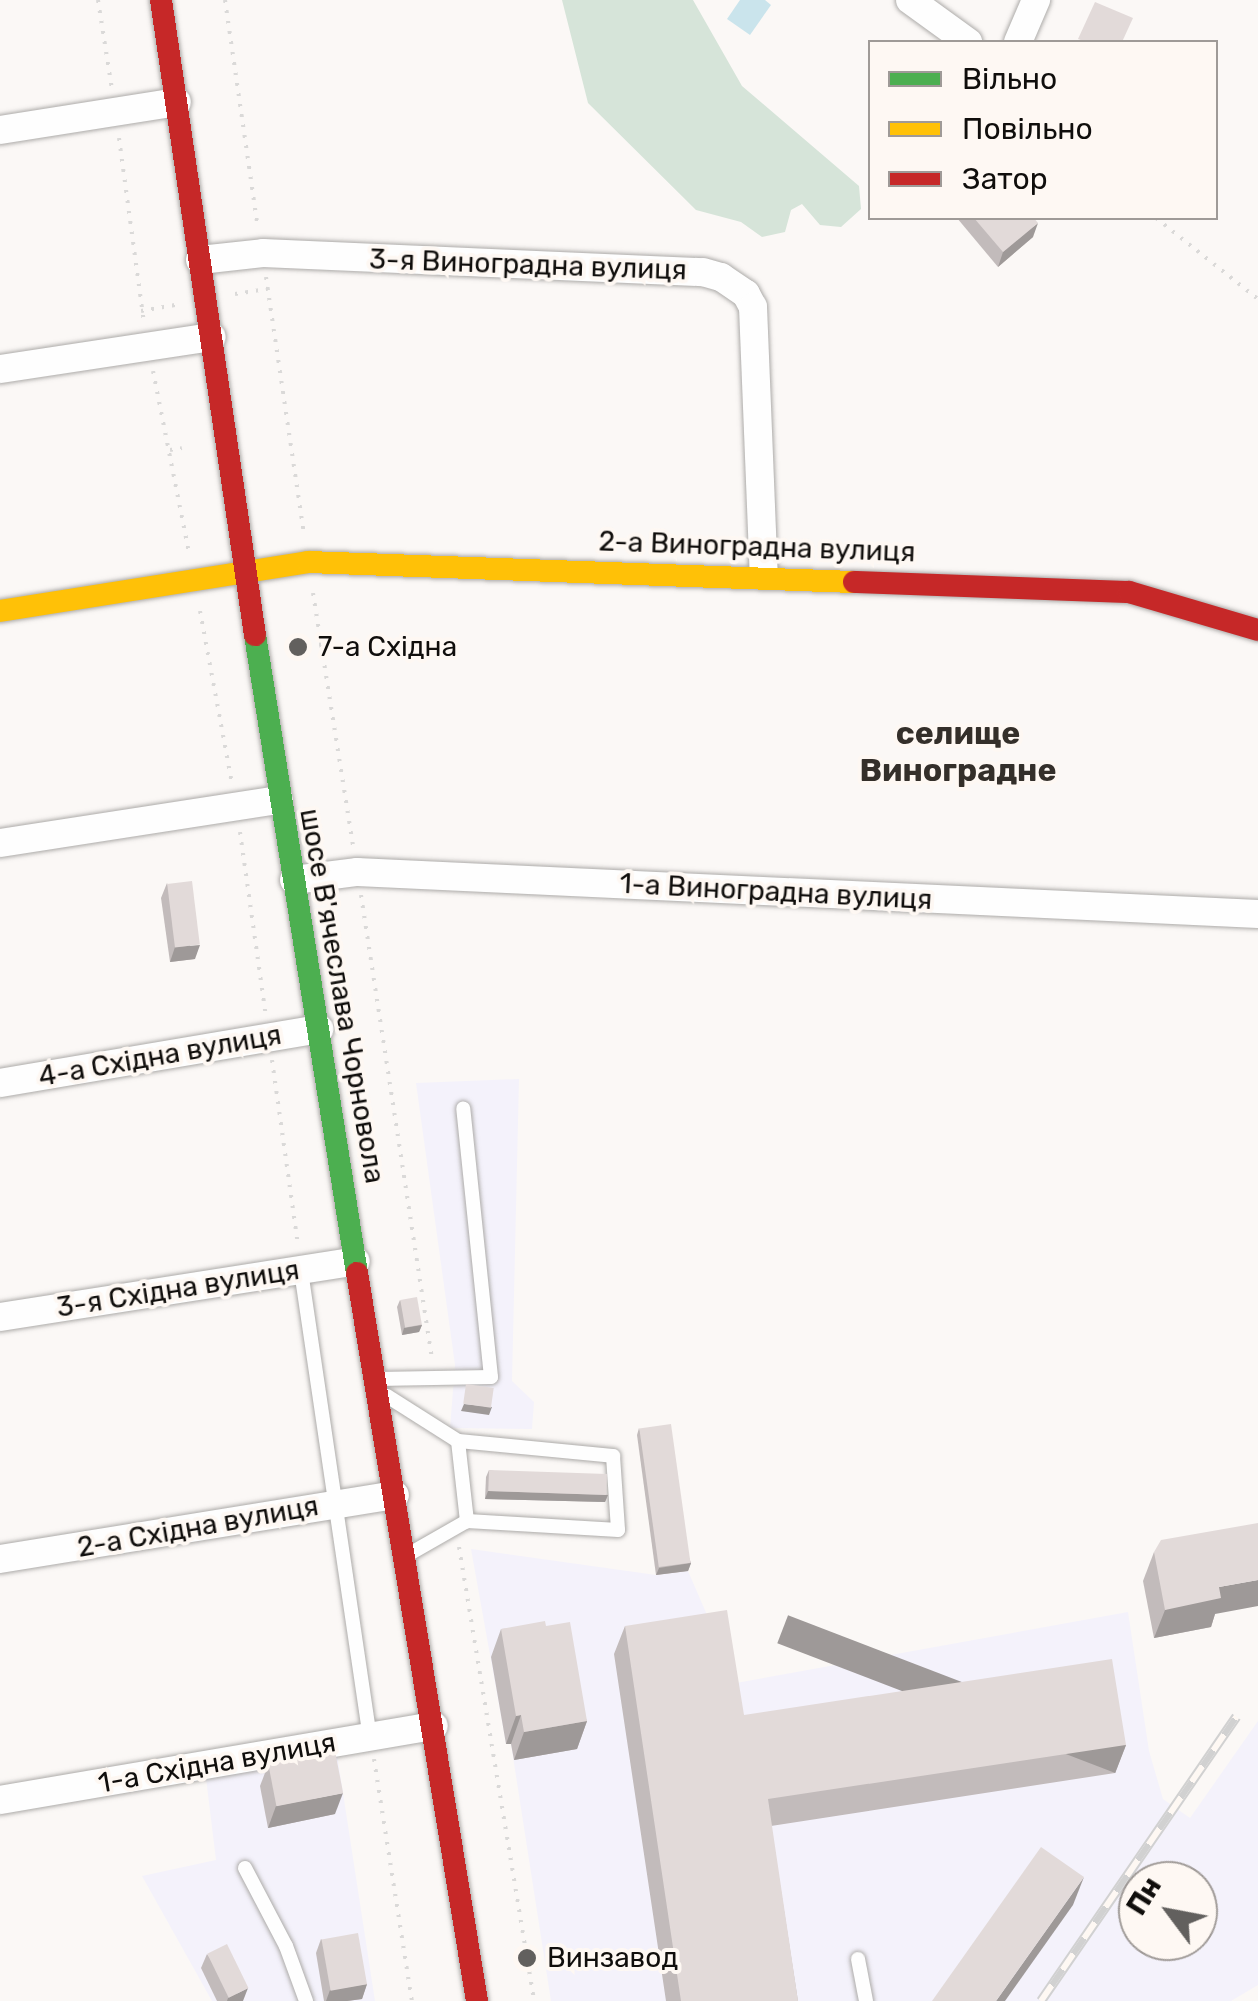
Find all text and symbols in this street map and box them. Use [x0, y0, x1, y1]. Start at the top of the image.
legend [868, 40, 1218, 220]
text: Вільно [962, 61, 1057, 97]
text: Повільно [962, 111, 1093, 147]
text: Затор [962, 161, 1048, 197]
street label: 3-я Виноградна вулиця [369, 243, 687, 287]
street label: 2-а Виноградна вулиця [598, 525, 916, 569]
place label: 7-а Східна [318, 630, 457, 664]
marker: 7-а Східна [287, 636, 309, 658]
district label: селище Виноградне [859, 715, 1057, 790]
street label: шосе В'ячеслава Чорновола [292, 806, 392, 1186]
street label: 1-а Виноградна вулиця [619, 867, 933, 917]
street label: 4-а Східна вулиця [36, 1018, 284, 1094]
street label: 3-я Східна вулиця [54, 1253, 302, 1325]
street label: 2-а Східна вулиця [75, 1489, 321, 1565]
street label: 1-а Східна вулиця [96, 1726, 338, 1800]
north arrow [1118, 1861, 1218, 1961]
text: Пн [1120, 1871, 1168, 1921]
place label: Винзавод [547, 1941, 678, 1975]
marker: Винзавод [516, 1947, 538, 1969]

